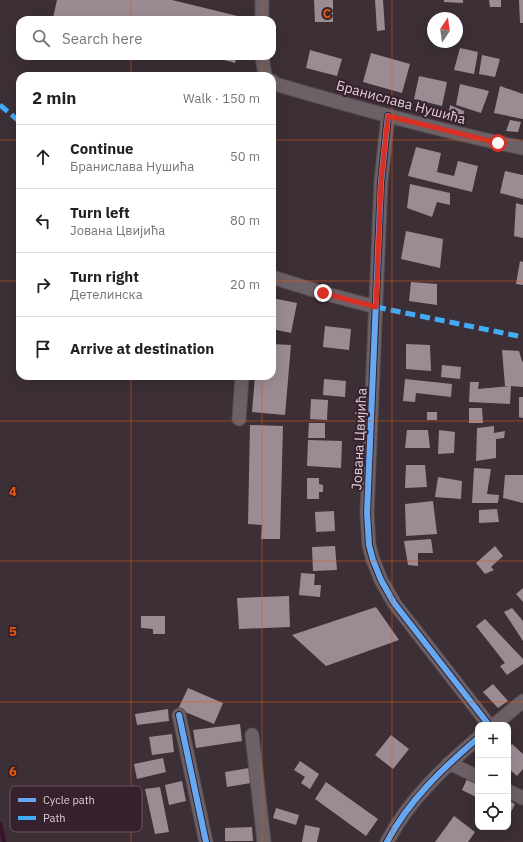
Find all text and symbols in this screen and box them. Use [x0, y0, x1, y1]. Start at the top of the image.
text: C [323, 5, 332, 22]
north arrow [427, 12, 463, 48]
search box [16, 16, 276, 60]
icon: search [30, 27, 52, 49]
text: Search here [62, 29, 142, 48]
street label: Бранислава Нушића [334, 76, 468, 128]
text: 2 min [32, 87, 76, 109]
text: Walk · 150 m [183, 90, 260, 107]
route start [489, 134, 507, 152]
text: Continue [70, 139, 134, 158]
icon: ahead [32, 146, 54, 168]
text: 50 m [230, 148, 260, 165]
text: Бранислава Нушића [70, 158, 194, 175]
text: Turn left [70, 203, 130, 222]
icon: left [32, 210, 54, 232]
text: 80 m [230, 212, 260, 229]
text: Јована Цвијића [70, 222, 165, 239]
text: Turn right [70, 267, 139, 286]
icon: right [32, 274, 54, 296]
text: 20 m [230, 276, 260, 293]
route end [314, 284, 332, 302]
text: Детелинска [70, 286, 143, 303]
icon: arrive [32, 338, 54, 360]
text: Arrive at destination [70, 339, 214, 358]
street label: Јована Цвијића [347, 387, 371, 491]
text: 4 [9, 483, 17, 500]
text: 5 [9, 623, 17, 640]
map controls [475, 722, 511, 830]
button: + [475, 722, 511, 758]
button: − [475, 758, 511, 794]
text: 6 [9, 763, 17, 780]
legend [10, 786, 142, 832]
text: Cycle path [43, 793, 95, 807]
button: locate [475, 794, 511, 830]
text: Path [43, 811, 66, 825]

